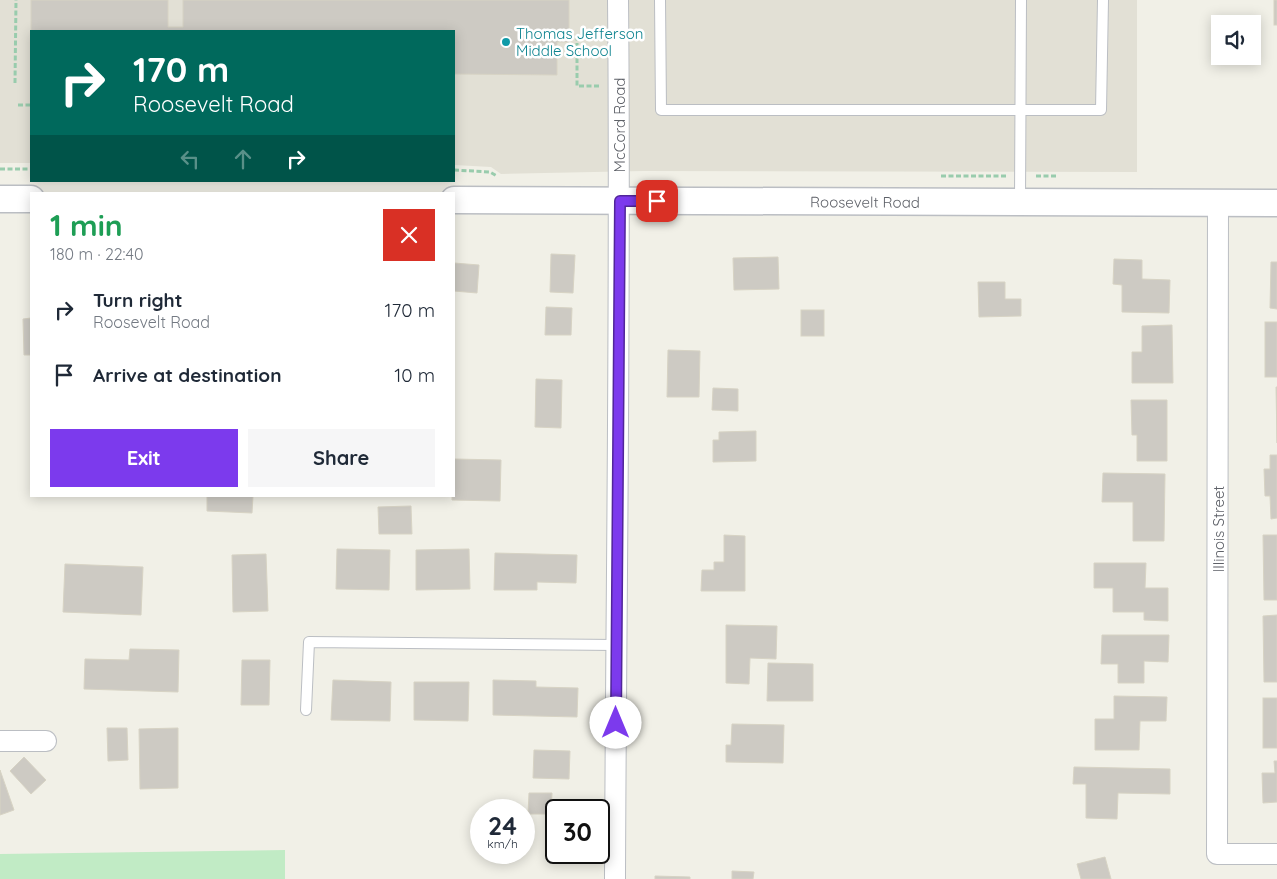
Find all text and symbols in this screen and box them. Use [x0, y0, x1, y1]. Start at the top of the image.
map controls [1211, 15, 1261, 65]
button: sound [1211, 15, 1261, 65]
place label: Thomas Jefferson Middle School [516, 24, 643, 60]
marker: Thomas Jefferson Middle School [500, 36, 512, 48]
text: 170 m [133, 47, 229, 91]
icon: right [50, 50, 115, 115]
street label: McCord Road [610, 78, 629, 172]
text: Roosevelt Road [133, 90, 294, 118]
icon: left [176, 145, 204, 173]
icon: ahead [229, 145, 257, 173]
icon: right [282, 145, 310, 173]
pin [636, 180, 678, 222]
icon: arrive [643, 187, 671, 215]
street label: Roosevelt Road [810, 192, 920, 211]
text: 1 min [50, 206, 123, 244]
button: close [383, 209, 435, 261]
text: 180 m · 22:40 [50, 244, 144, 264]
text: Turn right [93, 288, 182, 312]
icon: right [50, 296, 78, 324]
text: 170 m [384, 298, 435, 322]
text: Roosevelt Road [93, 312, 210, 332]
icon: arrive [50, 361, 78, 389]
text: Arrive at destination [93, 363, 282, 387]
text: 10 m [394, 363, 435, 387]
button: Exit [50, 429, 238, 487]
button: Share [248, 429, 435, 487]
street label: Illinois Street [1209, 486, 1228, 572]
position arrow [589, 696, 641, 748]
speed limit sign: 30 [545, 799, 610, 864]
text: 24 [488, 810, 517, 841]
text: km/h [487, 836, 518, 851]

